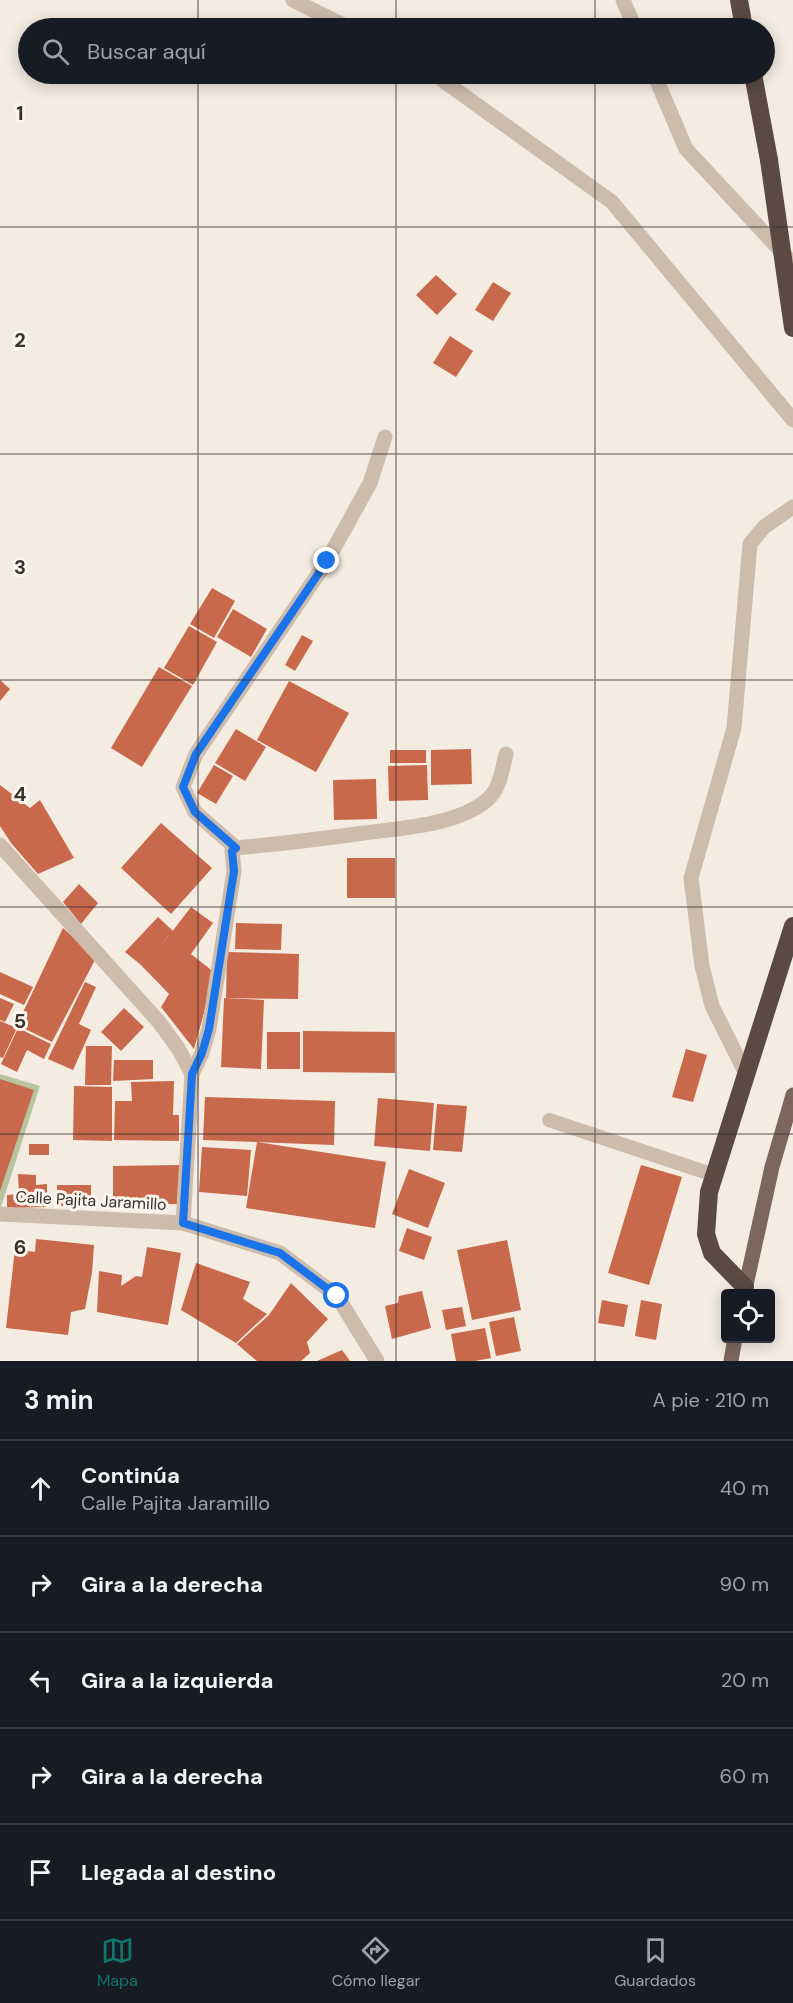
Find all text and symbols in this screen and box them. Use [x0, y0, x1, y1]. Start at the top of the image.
search box [18, 18, 775, 84]
icon: search [39, 35, 72, 68]
text: Buscar aquí [87, 37, 206, 66]
text: 1 [16, 100, 24, 126]
text: 2 [14, 327, 26, 353]
route end [313, 547, 339, 573]
text: 3 [14, 554, 26, 580]
text: 4 [14, 781, 27, 807]
text: 5 [14, 1008, 26, 1034]
street label: Calle Pajita Jaramillo [15, 1186, 167, 1215]
text: 6 [14, 1234, 26, 1260]
route start [323, 1282, 349, 1308]
map controls [721, 1289, 775, 1343]
button: locate [721, 1289, 775, 1343]
text: 3 min [24, 1383, 93, 1417]
text: A pie · 210 m [653, 1387, 769, 1413]
text: Continúa [81, 1461, 180, 1490]
icon: ahead [24, 1472, 57, 1505]
text: 40 m [720, 1475, 769, 1501]
text: Calle Pajita Jaramillo [81, 1490, 270, 1516]
icon: right [24, 1568, 57, 1601]
text: Gira a la derecha [81, 1570, 263, 1599]
text: 90 m [720, 1571, 769, 1597]
icon: left [24, 1664, 57, 1697]
text: Gira a la izquierda [81, 1666, 273, 1695]
text: 20 m [721, 1667, 769, 1693]
icon: right [24, 1760, 57, 1793]
text: Gira a la derecha [81, 1762, 263, 1791]
text: 60 m [720, 1763, 769, 1789]
icon: arrive [24, 1856, 57, 1889]
text: Llegada al destino [81, 1858, 276, 1887]
tab: Mapa [97, 1934, 138, 1991]
tab: Cómo llegar [332, 1934, 420, 1991]
tab: Guardados [614, 1934, 696, 1991]

